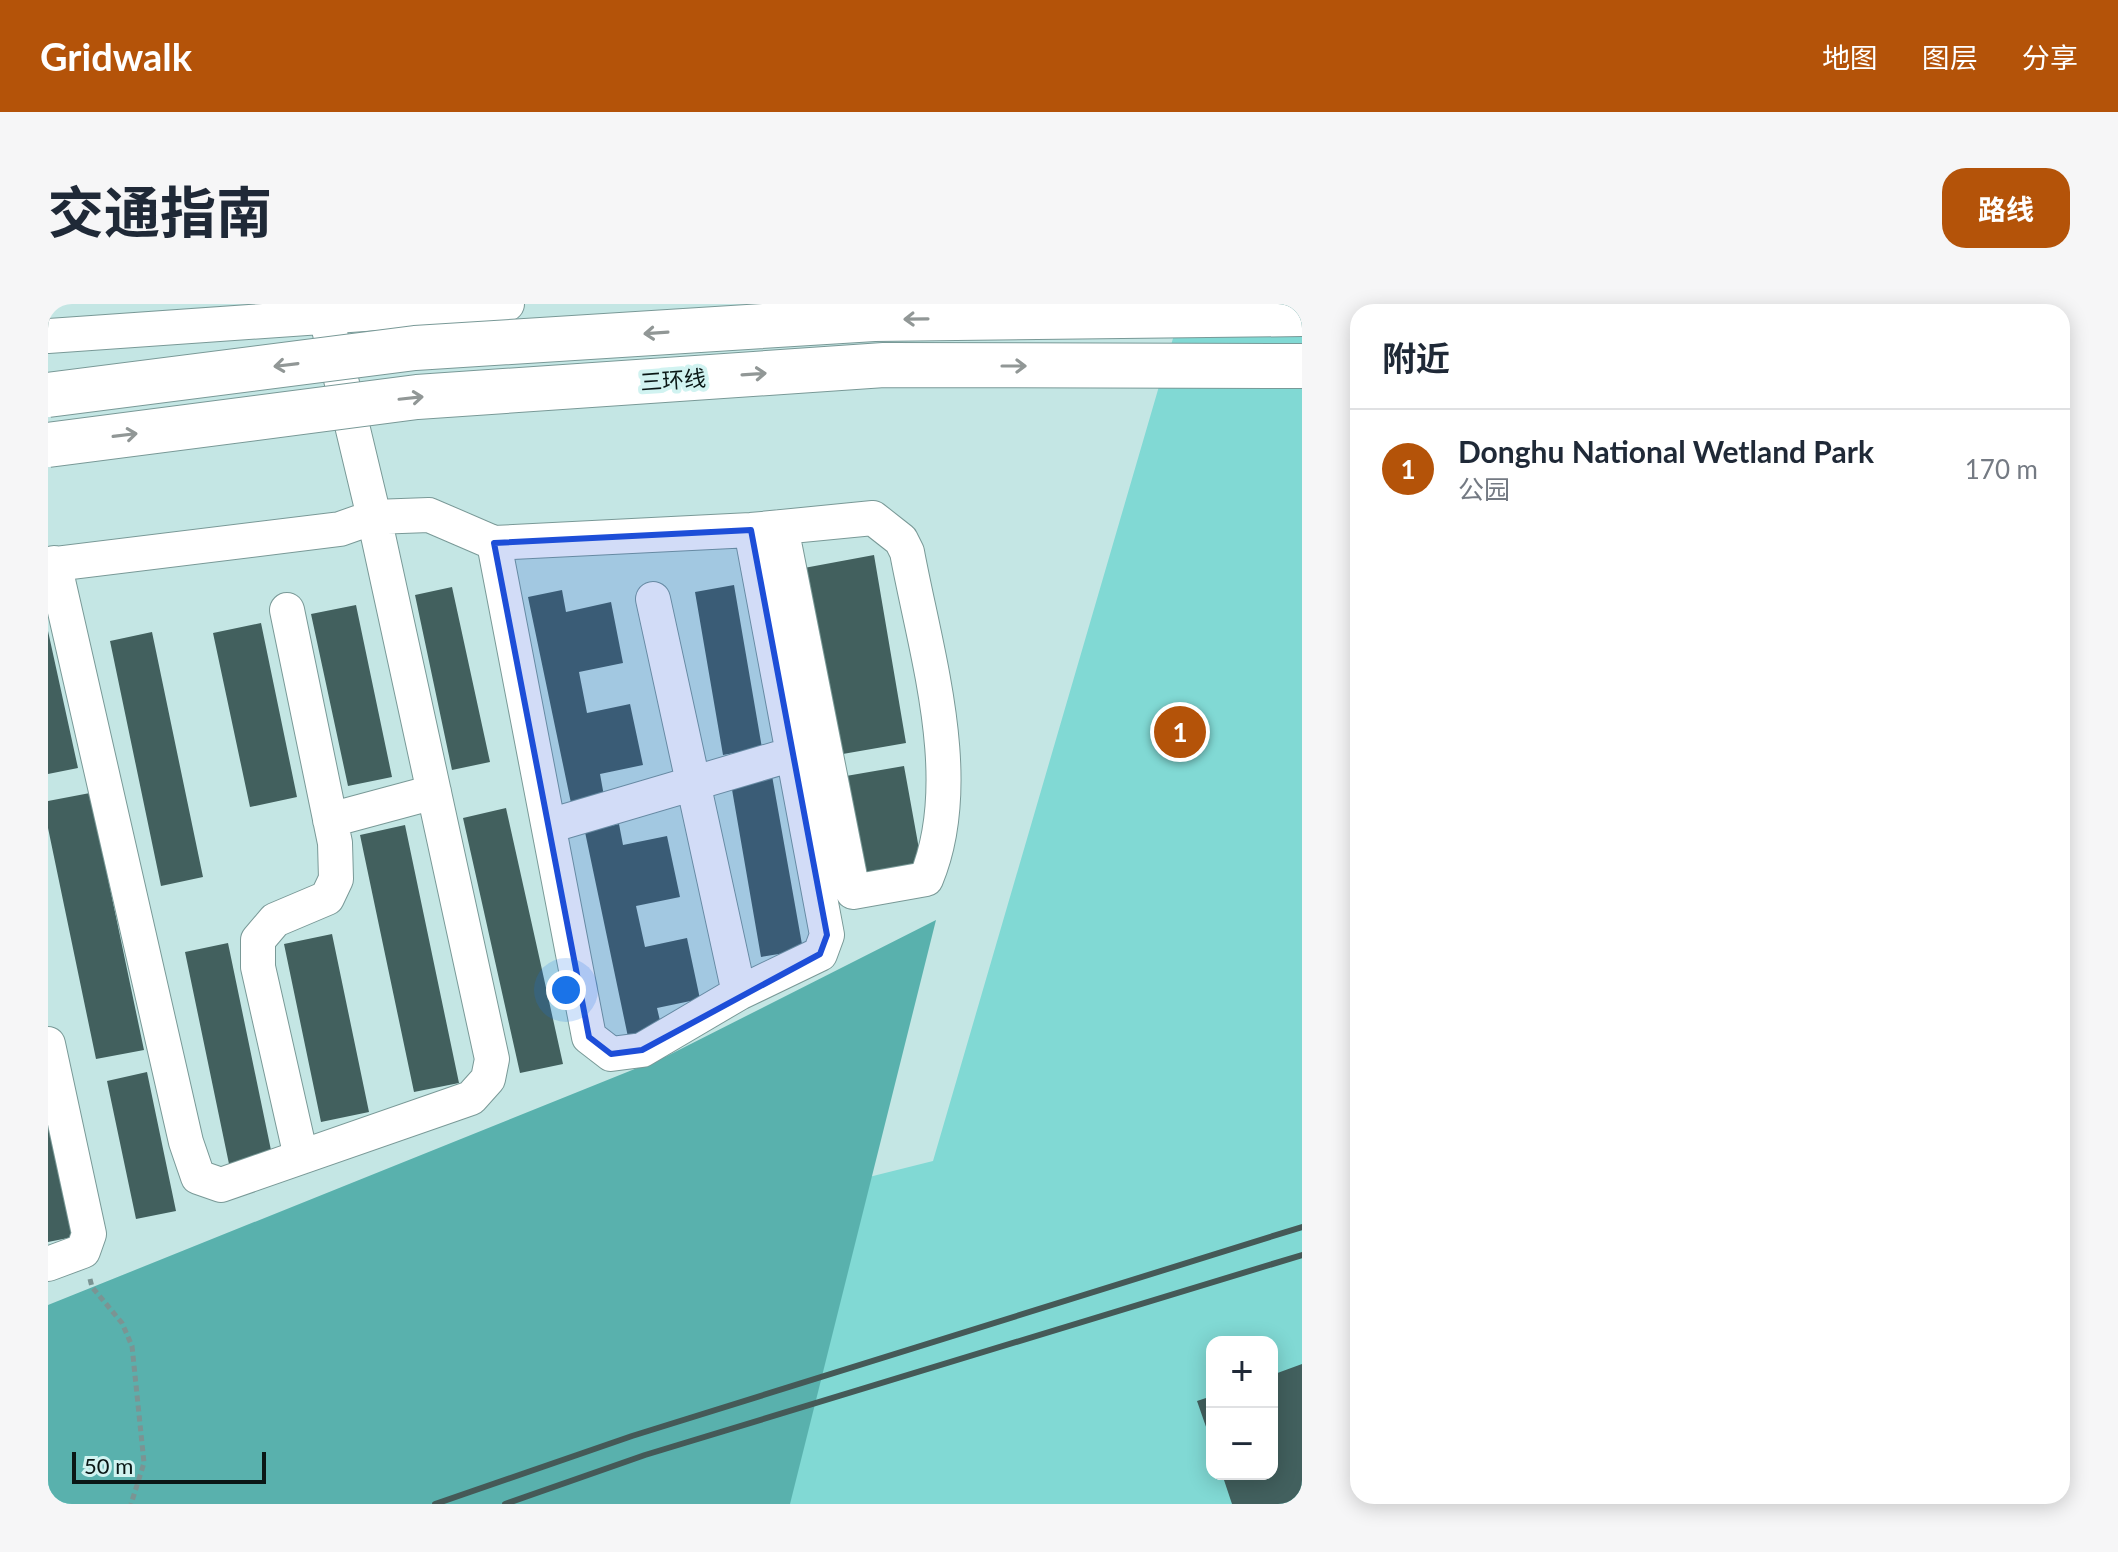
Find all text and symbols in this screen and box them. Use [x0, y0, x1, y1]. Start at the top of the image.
text: Gridwalk [40, 33, 192, 79]
text: 地图 [1822, 40, 1878, 74]
text: 图层 [1922, 40, 1978, 74]
text: 分享 [2022, 40, 2078, 74]
button: 路线 [1942, 168, 2070, 248]
text: 交通指南 [48, 178, 272, 245]
one-way arrow [903, 311, 930, 326]
one-way arrow [643, 326, 670, 341]
text: 附近 [1382, 337, 1450, 378]
one-way arrow [273, 357, 300, 372]
one-way arrow [1000, 358, 1027, 373]
street label: 三环线 [639, 364, 707, 395]
one-way arrow [740, 366, 767, 381]
one-way arrow [397, 391, 424, 406]
one-way arrow [112, 427, 137, 442]
text: Donghu National Wetland Park [1458, 433, 1874, 469]
text: 1 [1400, 453, 1416, 485]
text: 170 m [1965, 453, 2038, 485]
text: 公园 [1458, 473, 1510, 505]
pin: 1 [1154, 702, 1206, 762]
your location [546, 970, 586, 1010]
map controls [1206, 1336, 1278, 1480]
button: + [1206, 1336, 1278, 1408]
button: − [1206, 1408, 1278, 1480]
scale bar [72, 1448, 266, 1484]
text: 50 m [84, 1452, 133, 1479]

